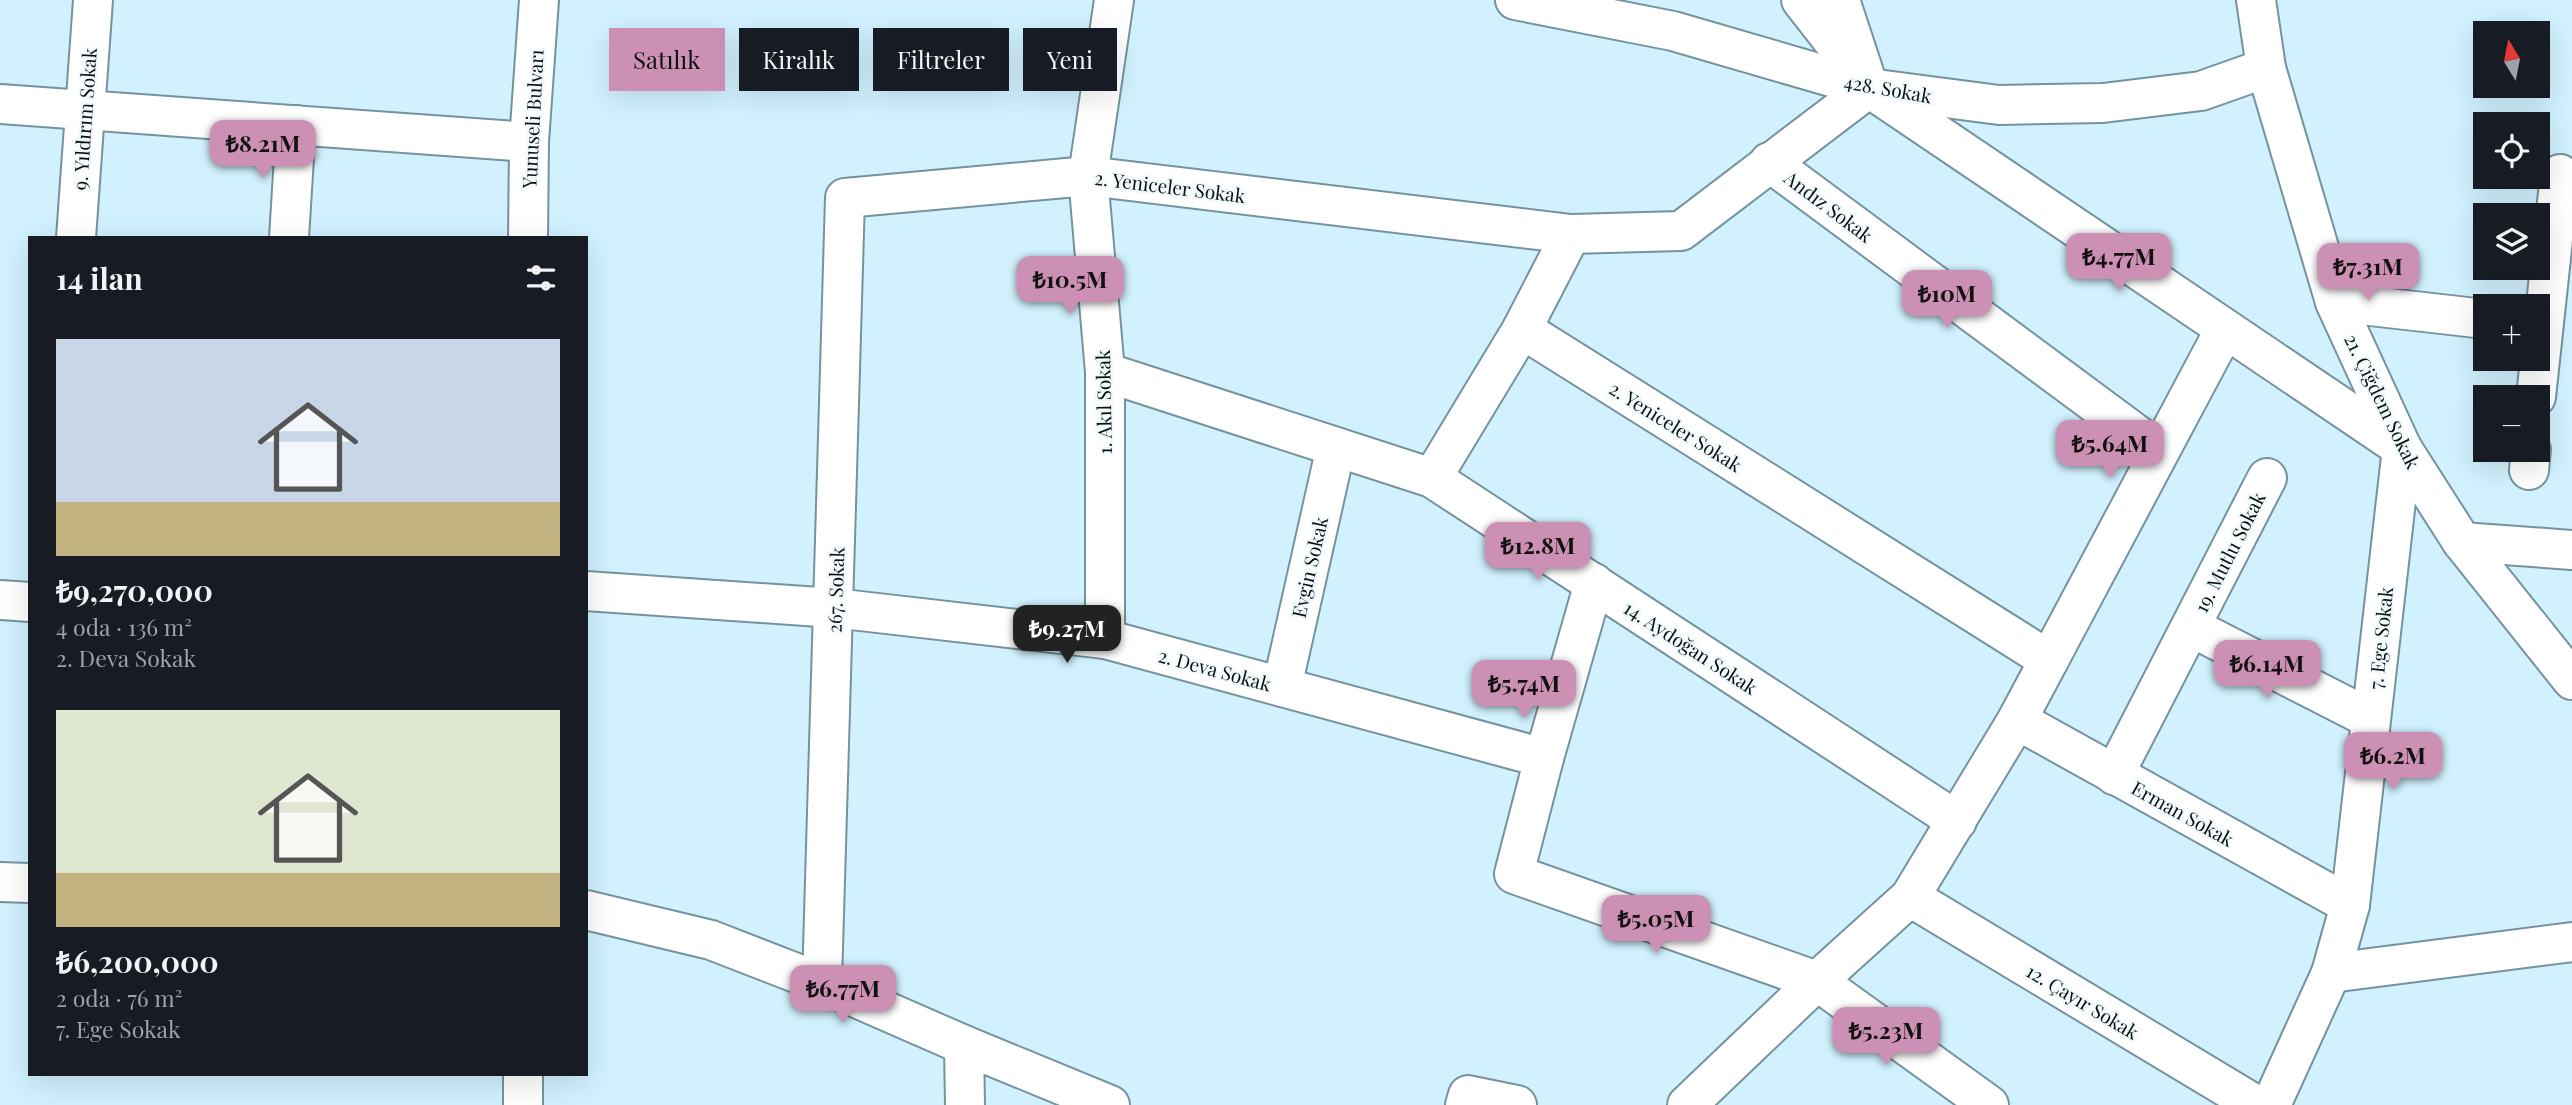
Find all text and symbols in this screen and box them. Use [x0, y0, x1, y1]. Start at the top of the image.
north arrow [2473, 21, 2550, 98]
map controls [2473, 21, 2550, 462]
chip: Satılık [609, 28, 725, 91]
chip: Kiralık [739, 28, 859, 91]
chip: Filtreler [873, 28, 1009, 91]
chip: Yeni [1023, 28, 1117, 91]
street label: 9. Yıldırım Sokak [66, 46, 102, 191]
street label: Yunuseli Bulvarı [515, 49, 549, 190]
street label: 428. Sokak [1842, 68, 1934, 109]
button: locate [2473, 112, 2550, 189]
pin: ₺8.21M [206, 120, 320, 180]
text: ₺8.21M [226, 127, 300, 158]
street label: 2. Yeniceler Sokak [1093, 164, 1247, 208]
street label: Andız Sokak [1779, 164, 1879, 248]
button: layers [2473, 203, 2550, 280]
pin: ₺4.77M [2062, 233, 2176, 293]
text: ₺4.77M [2082, 240, 2156, 271]
pin: ₺7.31M [2311, 244, 2425, 303]
text: ₺7.31M [2333, 250, 2403, 281]
pin: ₺10.5M [1013, 256, 1127, 316]
text: 14 ilan [56, 258, 143, 298]
icon: filters [522, 259, 560, 297]
text: ₺10.5M [1033, 263, 1107, 294]
pin: ₺10M [1906, 270, 1988, 330]
text: ₺10M [1918, 277, 1976, 308]
button: + [2473, 294, 2550, 371]
street label: 21. Çiğdem Sokak [2339, 329, 2427, 473]
street label: 1. Akıl Sokak [1089, 349, 1117, 455]
street label: 2. Yeniceler Sokak [1605, 375, 1748, 477]
icon: home [245, 384, 371, 510]
button: − [2473, 385, 2550, 462]
pin: ₺5.64M [2053, 420, 2167, 480]
text: ₺5.64M [2072, 427, 2148, 458]
street label: 19. Mutlu Sokak [2187, 487, 2271, 617]
street label: Evgin Sokak [1285, 513, 1333, 620]
pin: ₺12.8M [1481, 522, 1595, 582]
text: ₺12.8M [1501, 529, 1575, 560]
street label: 267. Sokak [821, 546, 850, 633]
text: ₺9,270,000 [56, 570, 213, 610]
street label: 7. Ege Sokak [2362, 585, 2398, 691]
street label: 14. Aydoğan Sokak [1619, 594, 1763, 700]
pin: ₺9.27M [1010, 606, 1124, 665]
text: 4 oda · 136 m² [56, 611, 192, 642]
text: ₺9.27M [1029, 612, 1105, 643]
pin: ₺6.14M [2210, 640, 2324, 700]
street label: 2. Deva Sokak [1156, 641, 1275, 697]
text: 2. Deva Sokak [56, 642, 196, 673]
text: ₺6.14M [2230, 647, 2304, 678]
pin: ₺5.74M [1467, 660, 1581, 720]
text: ₺5.74M [1488, 667, 1560, 698]
pin: ₺6.2M [2344, 732, 2442, 792]
text: ₺6.2M [2360, 739, 2426, 770]
icon: home [245, 755, 371, 881]
street label: Erman Sokak [2127, 774, 2239, 852]
pin: ₺5.05M [1599, 895, 1713, 955]
text: ₺5.05M [1618, 902, 1694, 933]
text: ₺6,200,000 [56, 941, 219, 981]
street label: 12. Çayır Sokak [2022, 957, 2144, 1045]
pin: ₺6.77M [786, 965, 900, 1025]
text: ₺6.77M [806, 972, 880, 1003]
text: 2 oda · 76 m² [56, 982, 183, 1013]
pin: ₺5.23M [1829, 1007, 1943, 1067]
text: 7. Ege Sokak [56, 1013, 181, 1044]
text: ₺5.23M [1849, 1014, 1923, 1045]

